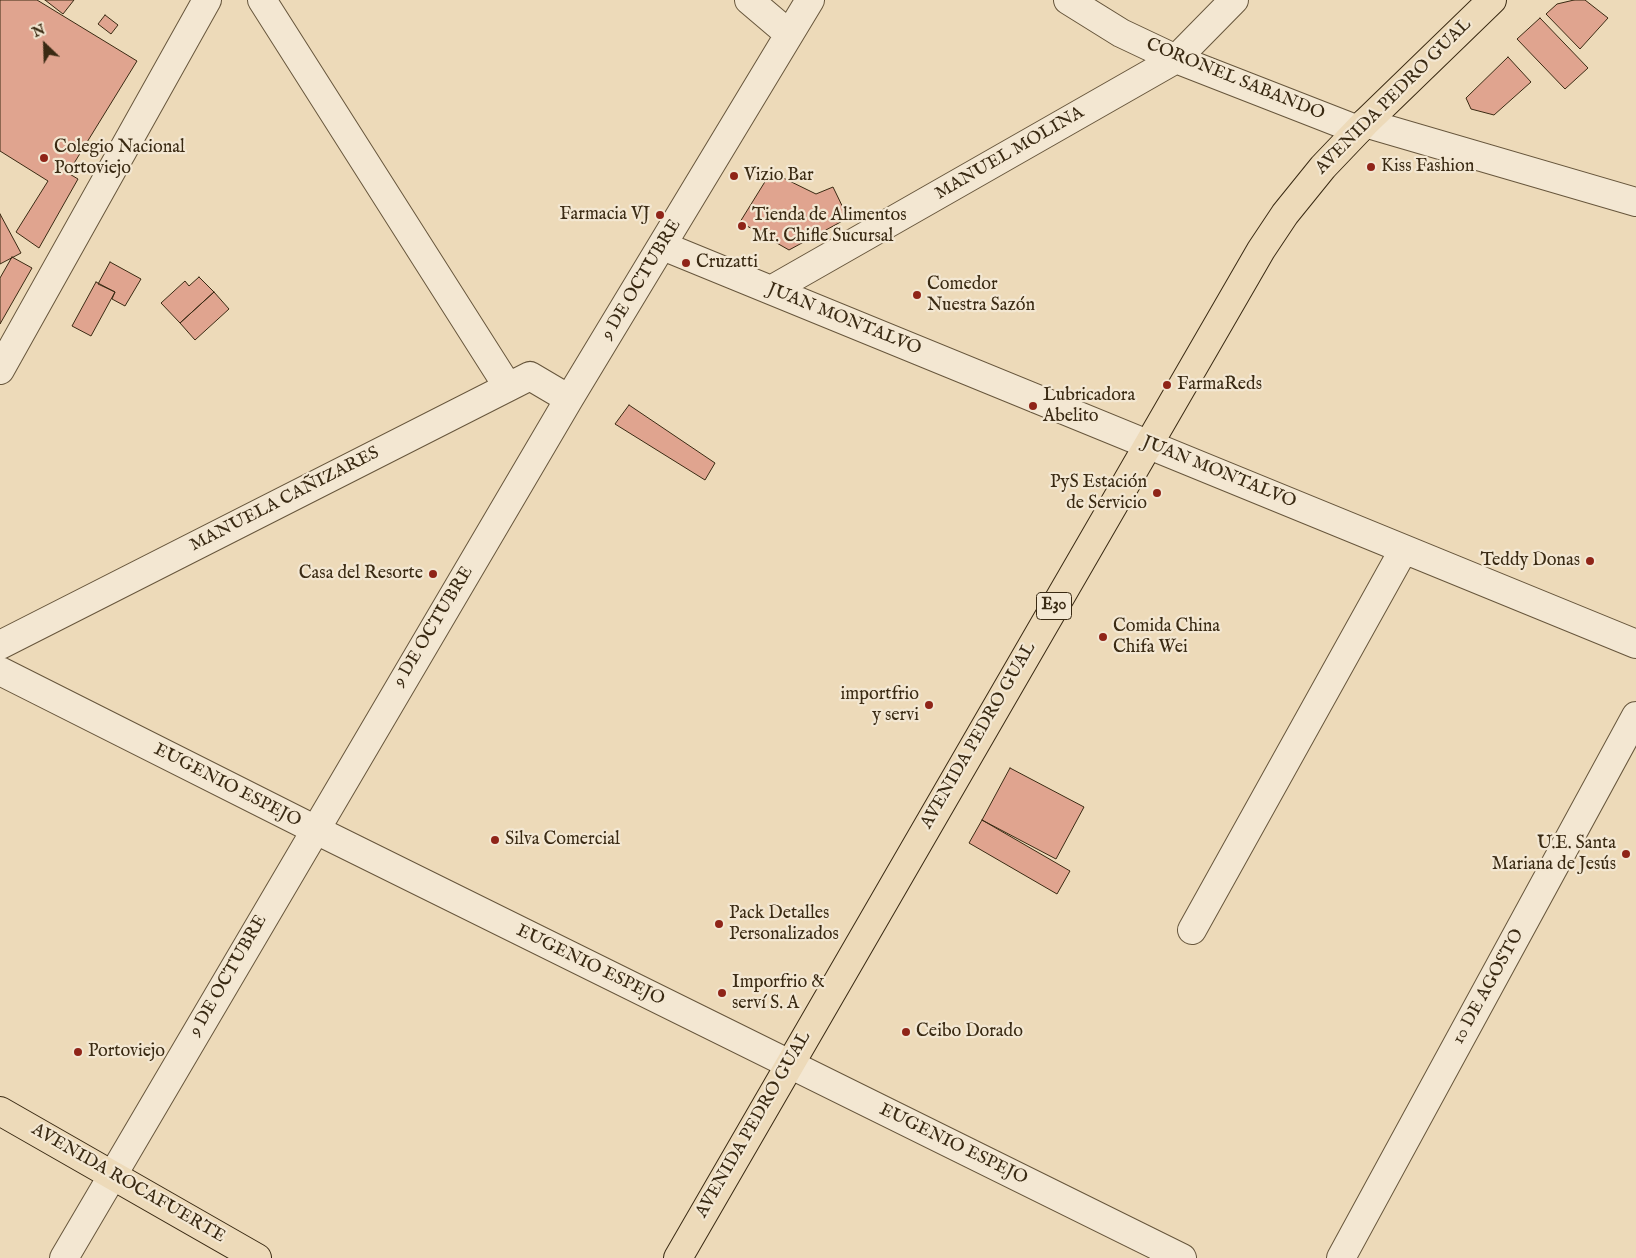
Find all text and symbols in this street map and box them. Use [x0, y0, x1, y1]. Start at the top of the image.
street label: AVENIDA PEDRO GUAL [1311, 14, 1477, 180]
north arrow [20, 20, 70, 70]
text: N [30, 21, 48, 42]
street label: CORONEL SABANDO [1143, 34, 1327, 126]
street label: MANUEL MOLINA [932, 103, 1088, 205]
place label: Colegio Nacional Portoviejo [54, 137, 185, 180]
marker: Colegio Nacional Portoviejo [38, 152, 50, 164]
place label: Kiss Fashion [1381, 156, 1474, 178]
marker: Kiss Fashion [1365, 161, 1377, 173]
place label: Vizio Bar [744, 165, 814, 187]
marker: Vizio Bar [728, 170, 740, 182]
place label: Farmacia VJ [559, 204, 650, 226]
place label: Tienda de Alimentos Mr. Chifle Sucursal [752, 205, 906, 248]
marker: Farmacia VJ [654, 209, 666, 221]
street label: 9 DE OCTUBRE [598, 216, 686, 344]
marker: Tienda de Alimentos Mr. Chifle Sucursal [736, 220, 748, 232]
place label: Cruzatti [696, 252, 758, 274]
marker: Cruzatti [680, 257, 692, 269]
place label: Comedor Nuestra Sazón [927, 274, 1035, 316]
street label: JUAN MONTALVO [764, 279, 924, 361]
marker: Comedor Nuestra Sazón [911, 289, 923, 301]
place label: FarmaReds [1177, 374, 1262, 396]
marker: FarmaReds [1161, 379, 1173, 391]
place label: Lubricadora Abelito [1043, 385, 1135, 428]
marker: Lubricadora Abelito [1027, 400, 1039, 412]
street label: JUAN MONTALVO [1139, 432, 1299, 514]
street label: MANUELA CAÑIZARES [187, 443, 383, 557]
place label: PyS Estación de Servicio [1050, 472, 1147, 514]
marker: PyS Estación de Servicio [1151, 487, 1163, 499]
place label: Teddy Donas [1480, 550, 1580, 572]
marker: Teddy Donas [1584, 555, 1596, 567]
place label: Casa del Resorte [299, 563, 423, 585]
street label: 9 DE OCTUBRE [390, 563, 478, 691]
marker: Casa del Resorte [427, 568, 439, 580]
road number: E30 [1036, 592, 1072, 620]
place label: Comida China Chifa Wei [1113, 616, 1220, 659]
marker: Comida China Chifa Wei [1097, 631, 1109, 643]
street label: AVENIDA PEDRO GUAL [917, 639, 1041, 833]
place label: importfrio y servi [841, 684, 919, 726]
marker: importfrio y servi [923, 699, 935, 711]
street label: EUGENIO ESPEJO [150, 740, 304, 832]
place label: Silva Comercial [505, 829, 620, 851]
place label: U.E. Santa Mariana de Jesús [1492, 833, 1616, 876]
marker: Silva Comercial [489, 834, 501, 846]
marker: U.E. Santa Mariana de Jesús [1620, 848, 1632, 860]
place label: Pack Detalles Personalizados [729, 903, 839, 946]
street label: 9 DE OCTUBRE [186, 912, 272, 1040]
marker: Pack Detalles Personalizados [713, 918, 725, 930]
street label: EUGENIO ESPEJO [512, 921, 668, 1011]
street label: 10 DE AGOSTO [1448, 926, 1530, 1048]
place label: Imporfrio & serví S. A [732, 972, 825, 1014]
marker: Imporfrio & serví S. A [716, 987, 728, 999]
place label: Ceibo Dorado [916, 1021, 1023, 1043]
marker: Ceibo Dorado [900, 1026, 912, 1038]
street label: AVENIDA PEDRO GUAL [692, 1028, 816, 1222]
place label: Portoviejo [88, 1041, 165, 1063]
marker: Portoviejo [72, 1046, 84, 1058]
street label: EUGENIO ESPEJO [875, 1100, 1031, 1190]
street label: AVENIDA ROCAFUERTE [27, 1120, 229, 1248]

